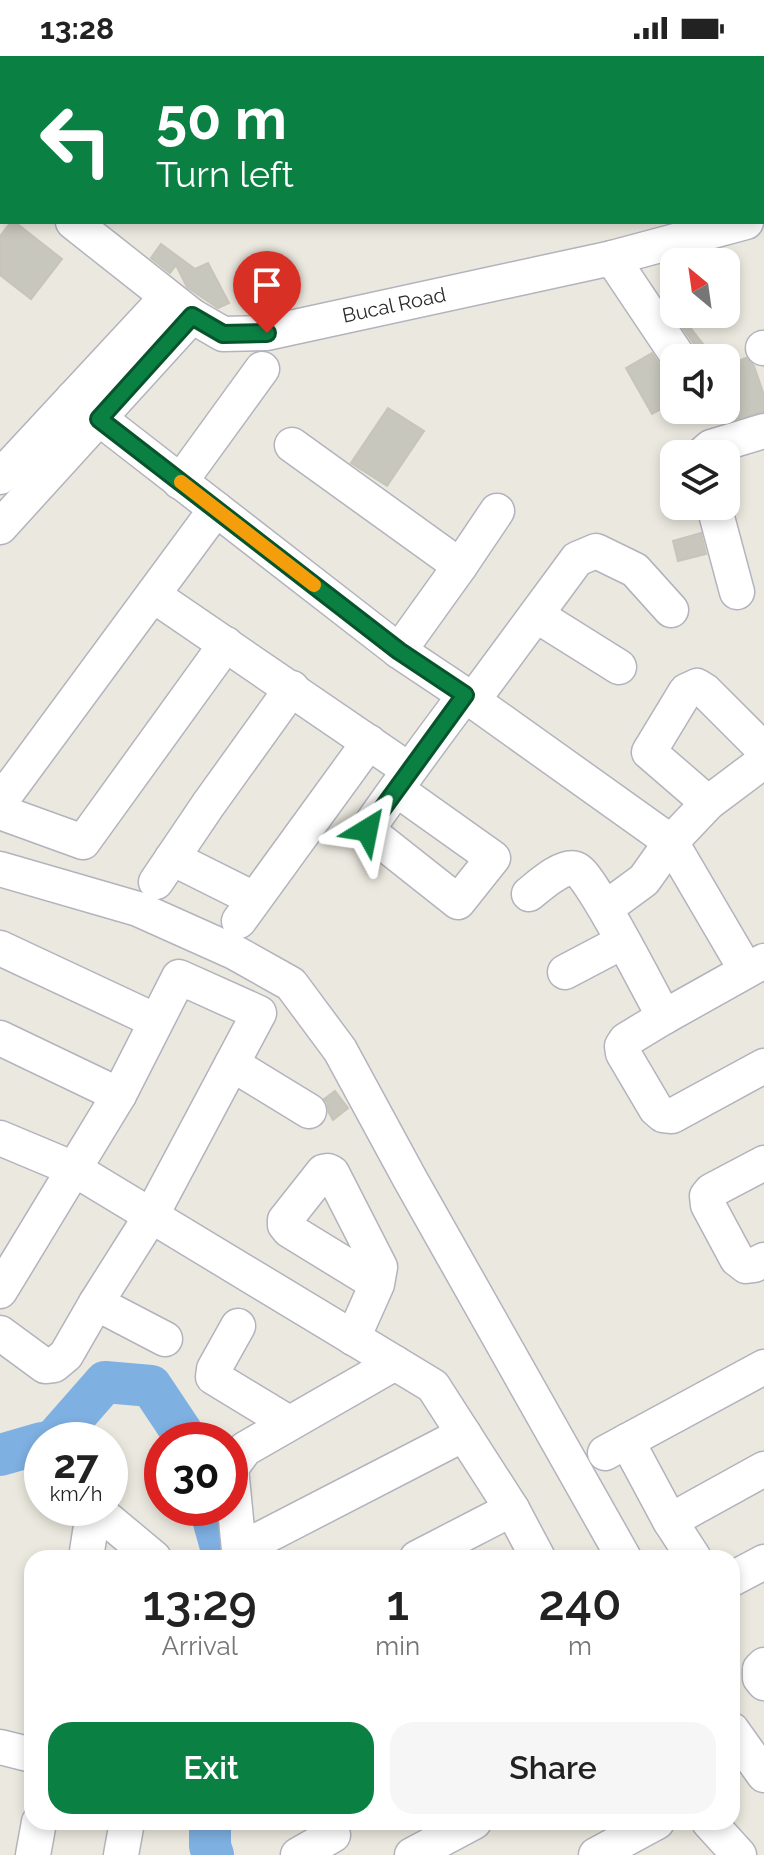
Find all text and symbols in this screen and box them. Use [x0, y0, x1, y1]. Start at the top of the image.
text: 13:28 [40, 11, 114, 46]
text: 50 m [156, 86, 287, 152]
icon: left [24, 88, 128, 192]
text: Turn left [156, 153, 294, 195]
north arrow [660, 248, 740, 328]
map controls [660, 248, 740, 520]
pin [233, 251, 301, 333]
icon: arrive [245, 263, 289, 307]
street label: Bucal Road [340, 282, 448, 328]
button: sound [660, 344, 740, 424]
button: layers [660, 440, 740, 520]
position arrow [325, 788, 409, 872]
speed limit sign: 30 [144, 1422, 248, 1526]
text: 27 [53, 1440, 98, 1487]
text: km/h [50, 1482, 102, 1506]
text: 13:29 [143, 1575, 257, 1631]
text: 1 [386, 1575, 409, 1631]
text: 240 [539, 1575, 621, 1631]
text: Arrival [162, 1631, 238, 1661]
text: min [375, 1631, 420, 1661]
text: m [568, 1631, 592, 1661]
button: Exit [48, 1722, 374, 1814]
button: Share [390, 1722, 716, 1814]

